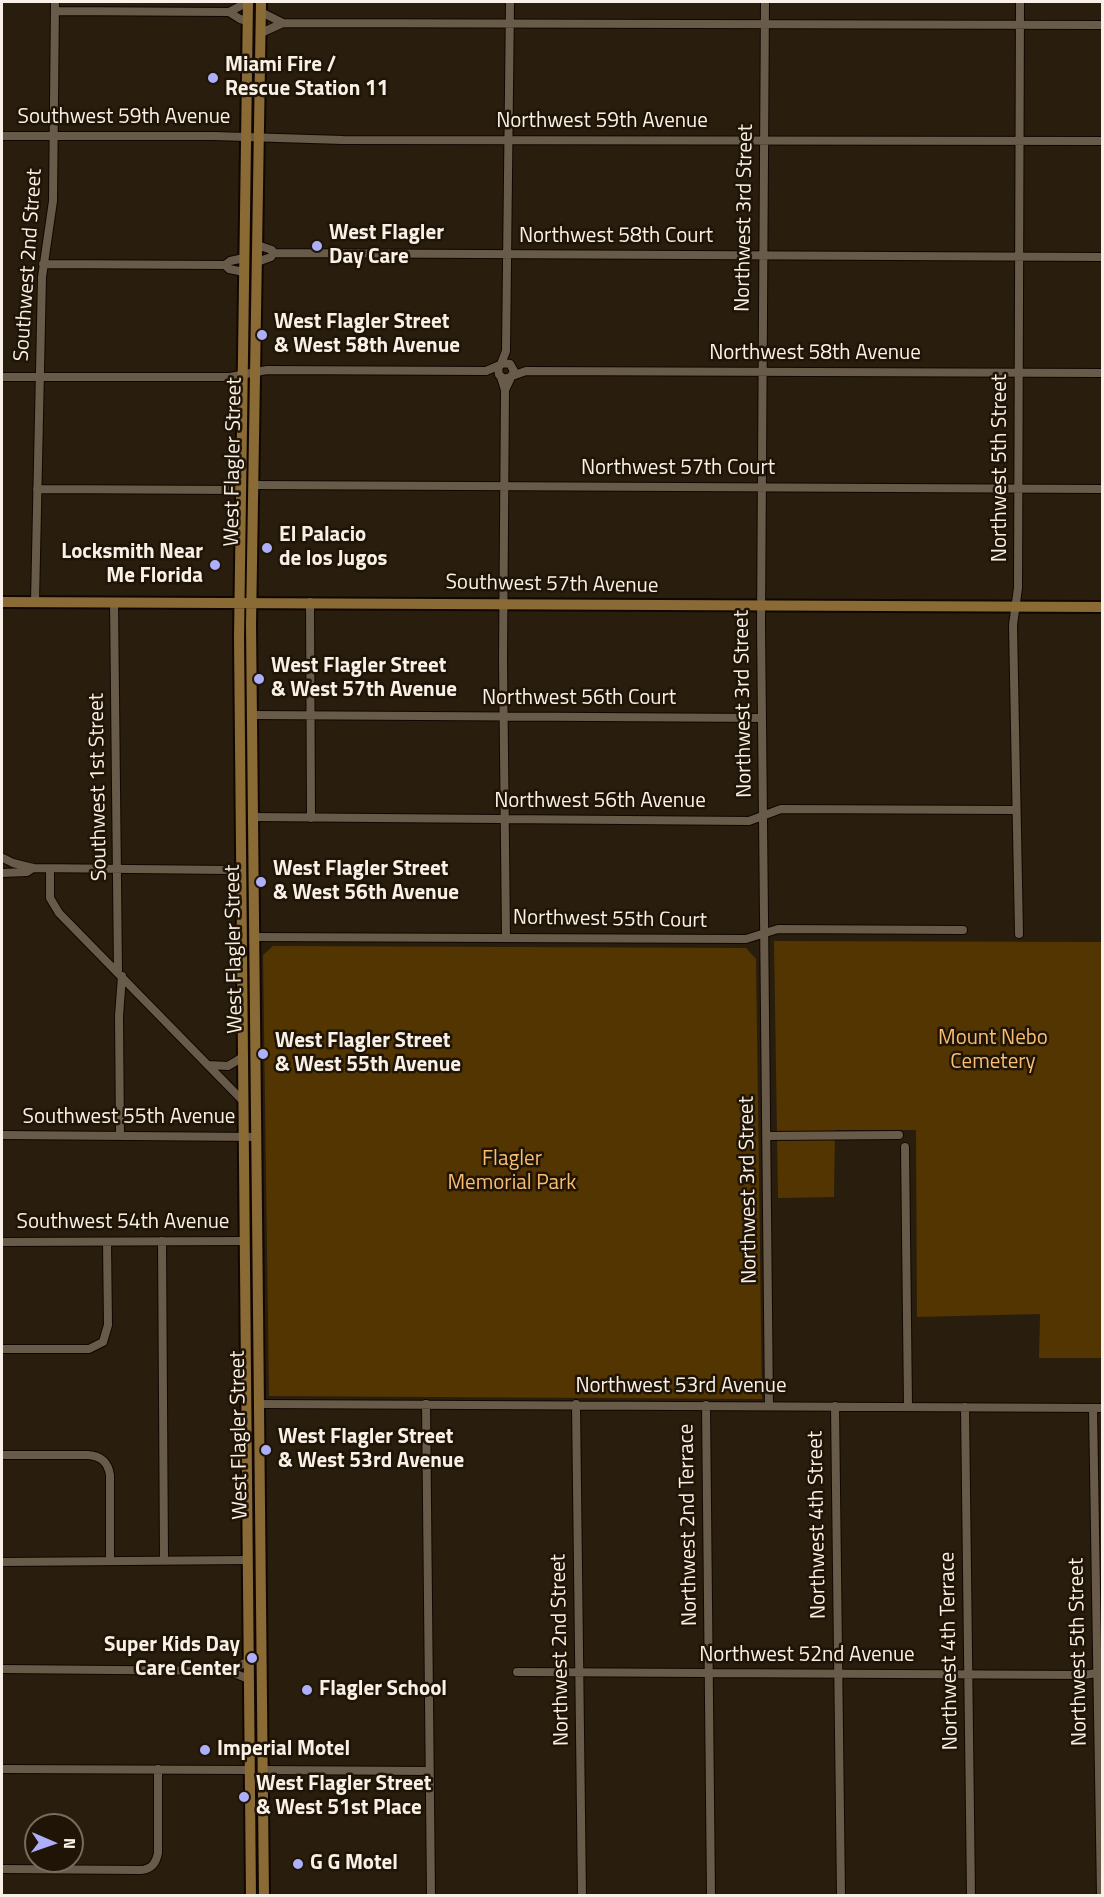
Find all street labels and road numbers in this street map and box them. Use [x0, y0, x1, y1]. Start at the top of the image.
street label: Southwest 59th Avenue [18, 105, 230, 131]
street label: Northwest 59th Avenue [496, 109, 708, 135]
street label: Northwest 3rd Street [731, 124, 759, 312]
street label: Southwest 2nd Street [10, 168, 48, 362]
street label: Northwest 58th Court [519, 224, 713, 250]
street label: Northwest 58th Avenue [709, 341, 921, 367]
street label: Northwest 5th Street [988, 374, 1014, 562]
street label: West Flagler Street [220, 377, 248, 547]
street label: Northwest 57th Court [581, 456, 775, 482]
street label: Southwest 57th Avenue [445, 571, 659, 599]
street label: Northwest 3rd Street [730, 610, 758, 798]
street label: Northwest 56th Court [482, 686, 676, 712]
street label: Southwest 1st Street [85, 693, 113, 881]
street label: Northwest 56th Avenue [494, 789, 706, 815]
street label: West Flagler Street [221, 864, 249, 1034]
street label: Northwest 55th Court [513, 906, 707, 934]
street label: Northwest 3rd Street [735, 1096, 763, 1284]
street label: Southwest 55th Avenue [23, 1105, 235, 1131]
street label: Southwest 54th Avenue [17, 1210, 229, 1236]
street label: West Flagler Street [226, 1350, 254, 1520]
street label: Northwest 53rd Avenue [575, 1374, 787, 1400]
street label: Northwest 2nd Terrace [675, 1424, 703, 1626]
street label: Northwest 4th Street [804, 1431, 832, 1619]
street label: Northwest 4th Terrace [936, 1551, 964, 1751]
street label: Northwest 2nd Street [547, 1554, 575, 1746]
street label: Northwest 5th Street [1065, 1558, 1093, 1746]
street label: Northwest 52nd Avenue [699, 1643, 915, 1669]

